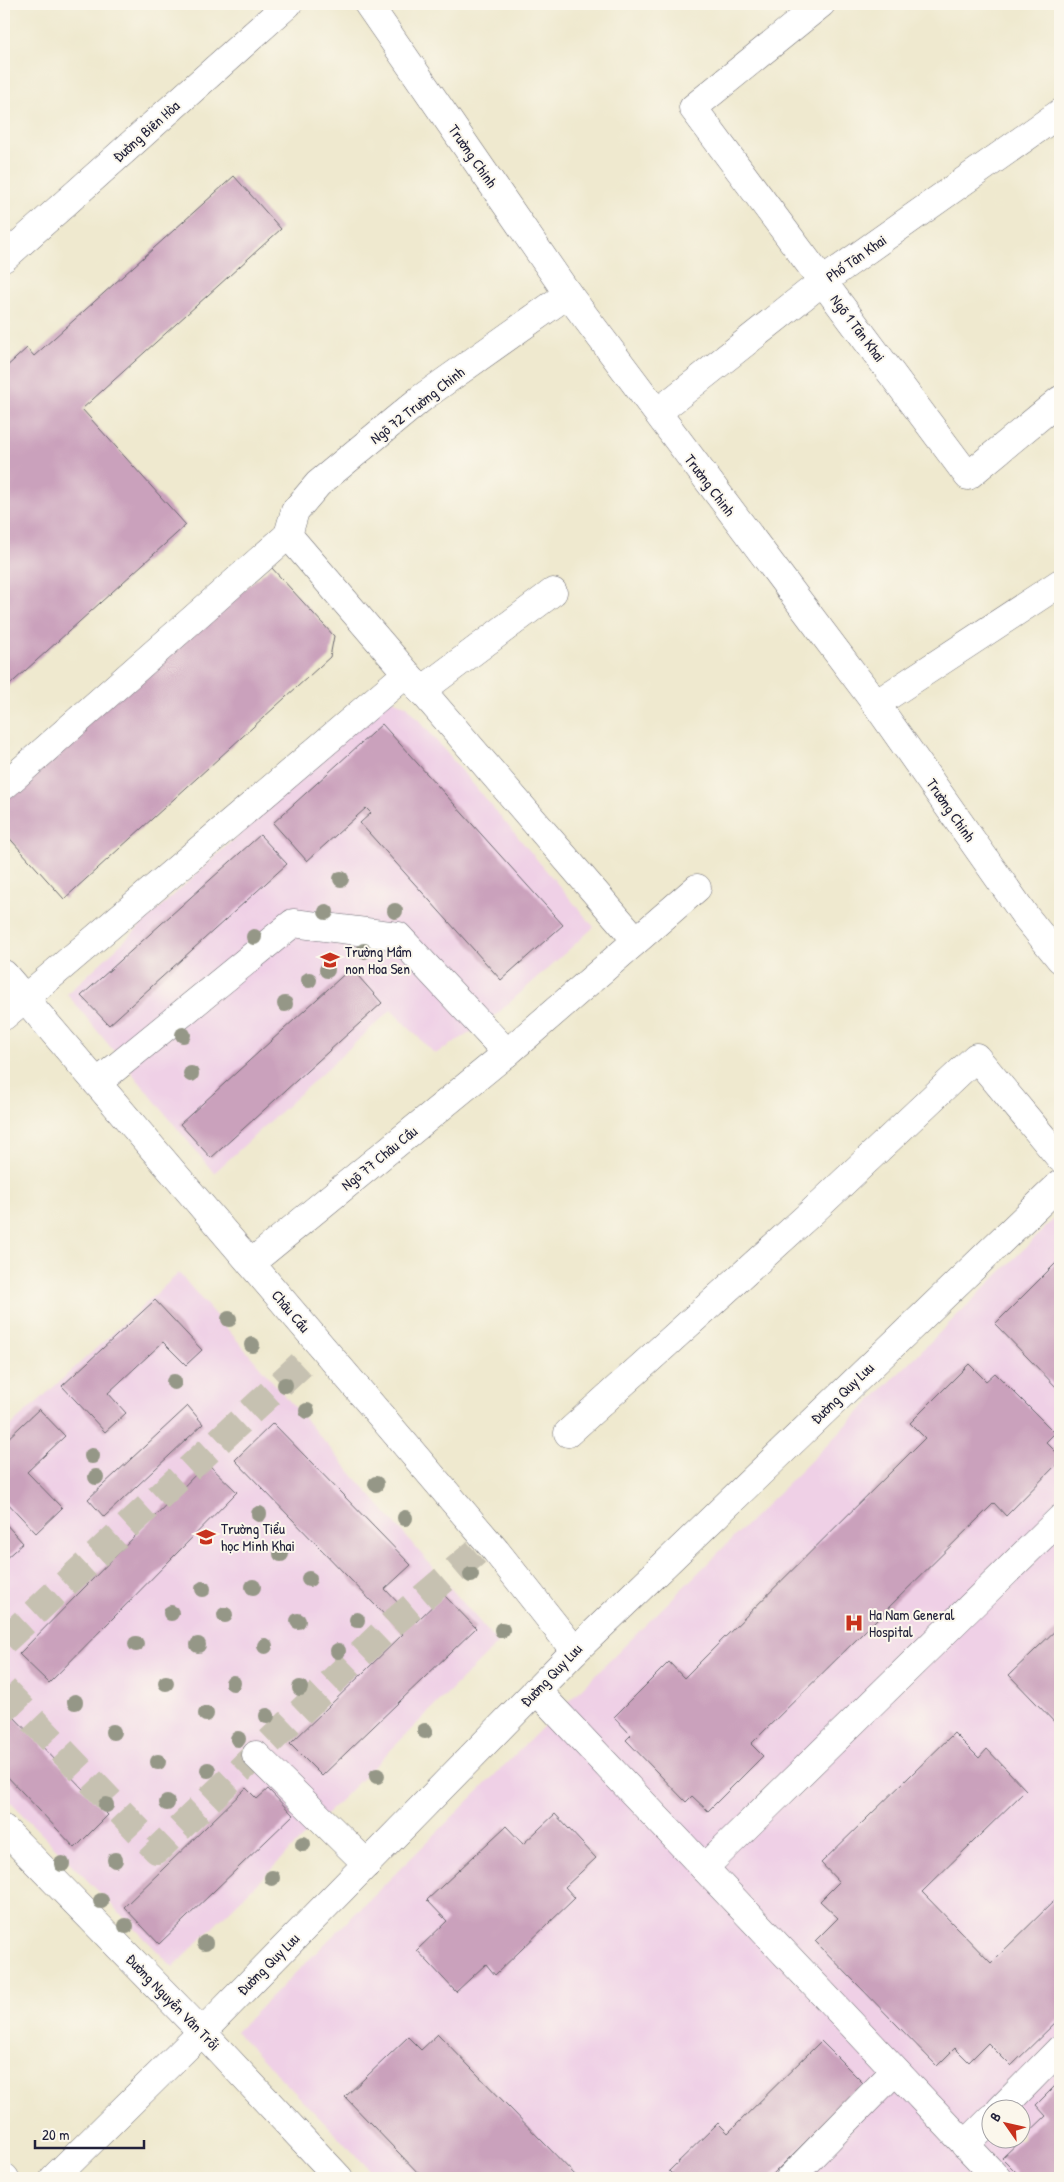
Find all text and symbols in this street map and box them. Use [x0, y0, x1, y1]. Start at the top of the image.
street label: Đường Biên Hòa [108, 95, 184, 167]
street label: Trường Chinh [444, 120, 502, 192]
street label: Phố Tân Khai [821, 229, 891, 287]
street label: Ngõ 1 Tân Khai [826, 290, 890, 366]
street label: Ngõ 72 Trường Chinh [365, 361, 469, 449]
street label: Trường Chinh [680, 450, 740, 520]
street label: Trường Chinh [922, 774, 980, 846]
place label: Trường Mầm non Hoa Sen [345, 941, 412, 979]
school or university icon: Trường Mầm non Hoa Sen [319, 949, 341, 971]
street label: Ngõ 77 Châu Cầu [336, 1121, 422, 1195]
street label: Châu Cầu [267, 1285, 315, 1337]
street label: Đường Quy Lưu [806, 1358, 878, 1428]
place label: Trường Tiểu học Minh Khai [221, 1518, 295, 1556]
school or university icon: Trường Tiểu học Minh Khai [195, 1526, 217, 1548]
place label: Ha Nam General Hospital [869, 1604, 954, 1642]
hospital icon: Ha Nam General Hospital [843, 1612, 865, 1634]
street label: Đường Quy Lưu [516, 1639, 586, 1711]
street label: Đường Quy Lưu [232, 1928, 304, 2000]
street label: Đường Nguyễn Văn Trỗi [121, 1949, 225, 2055]
north arrow [982, 2100, 1032, 2150]
text: B [985, 2108, 1005, 2125]
scale bar [35, 2117, 144, 2149]
text: 20 m [42, 2124, 69, 2145]

